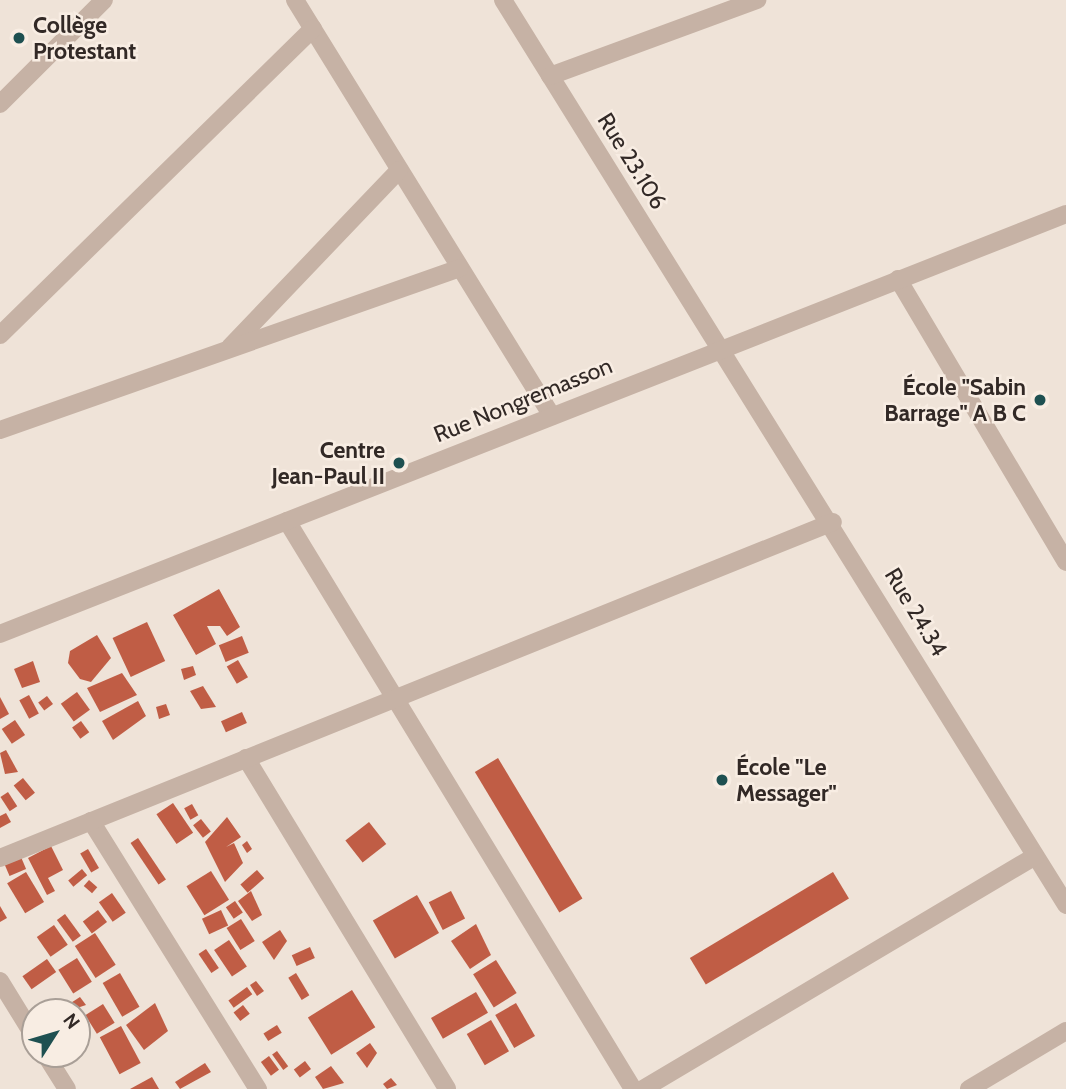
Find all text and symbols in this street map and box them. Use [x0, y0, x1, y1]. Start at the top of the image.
place label: Collège Protestant [33, 11, 136, 65]
marker: Collège Protestant [11, 30, 27, 46]
street label: Rue 23.106 [592, 108, 672, 214]
street label: Rue Nongremasson [430, 352, 616, 448]
place label: École "Sabin Barrage" A B C [884, 373, 1026, 427]
marker: École "Sabin Barrage" A B C [1032, 392, 1048, 408]
place label: Centre Jean-Paul II [272, 436, 385, 490]
marker: Centre Jean-Paul II [391, 455, 407, 471]
street label: Rue 24.34 [879, 563, 953, 661]
place label: École "Le Messager" [736, 753, 837, 807]
marker: École "Le Messager" [714, 772, 730, 788]
north arrow [21, 998, 91, 1068]
text: N [58, 1009, 85, 1034]

